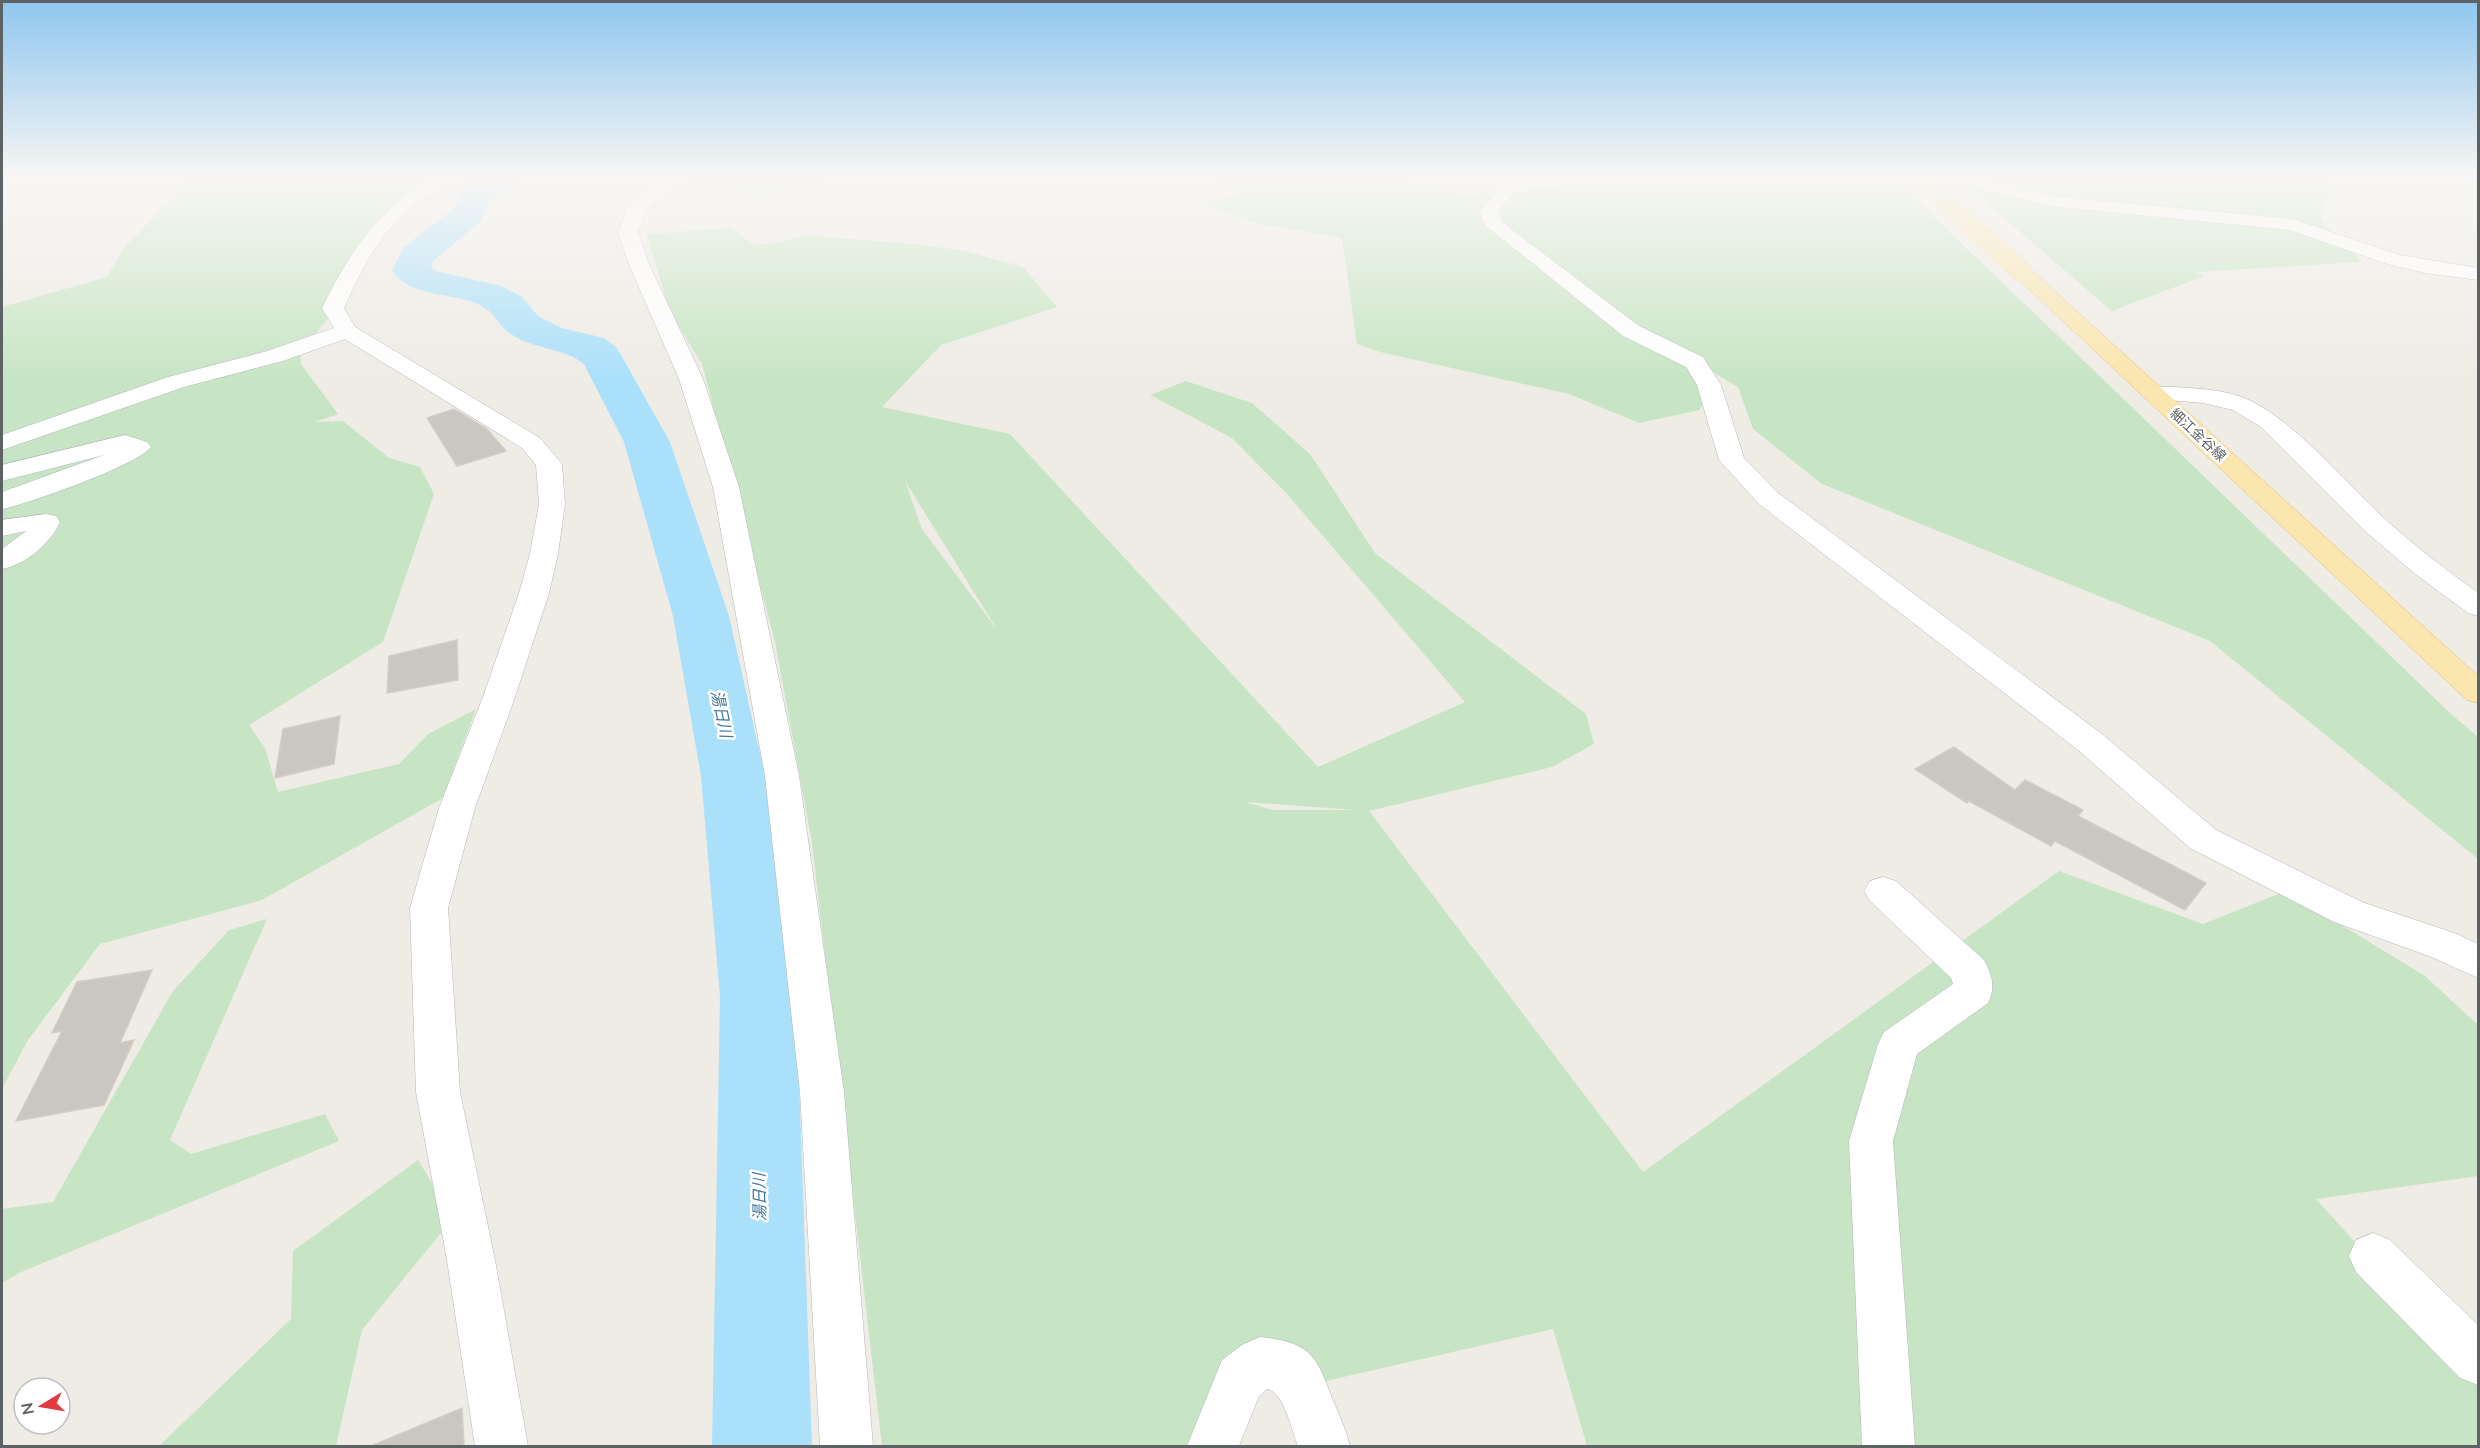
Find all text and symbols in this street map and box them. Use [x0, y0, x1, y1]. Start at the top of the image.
street label: 細江金谷線 [2166, 404, 2230, 466]
water label: 湯日川 [705, 688, 737, 742]
water label: 湯日川 [749, 1171, 771, 1221]
north arrow [12, 1376, 72, 1436]
text: N [16, 1401, 40, 1417]

